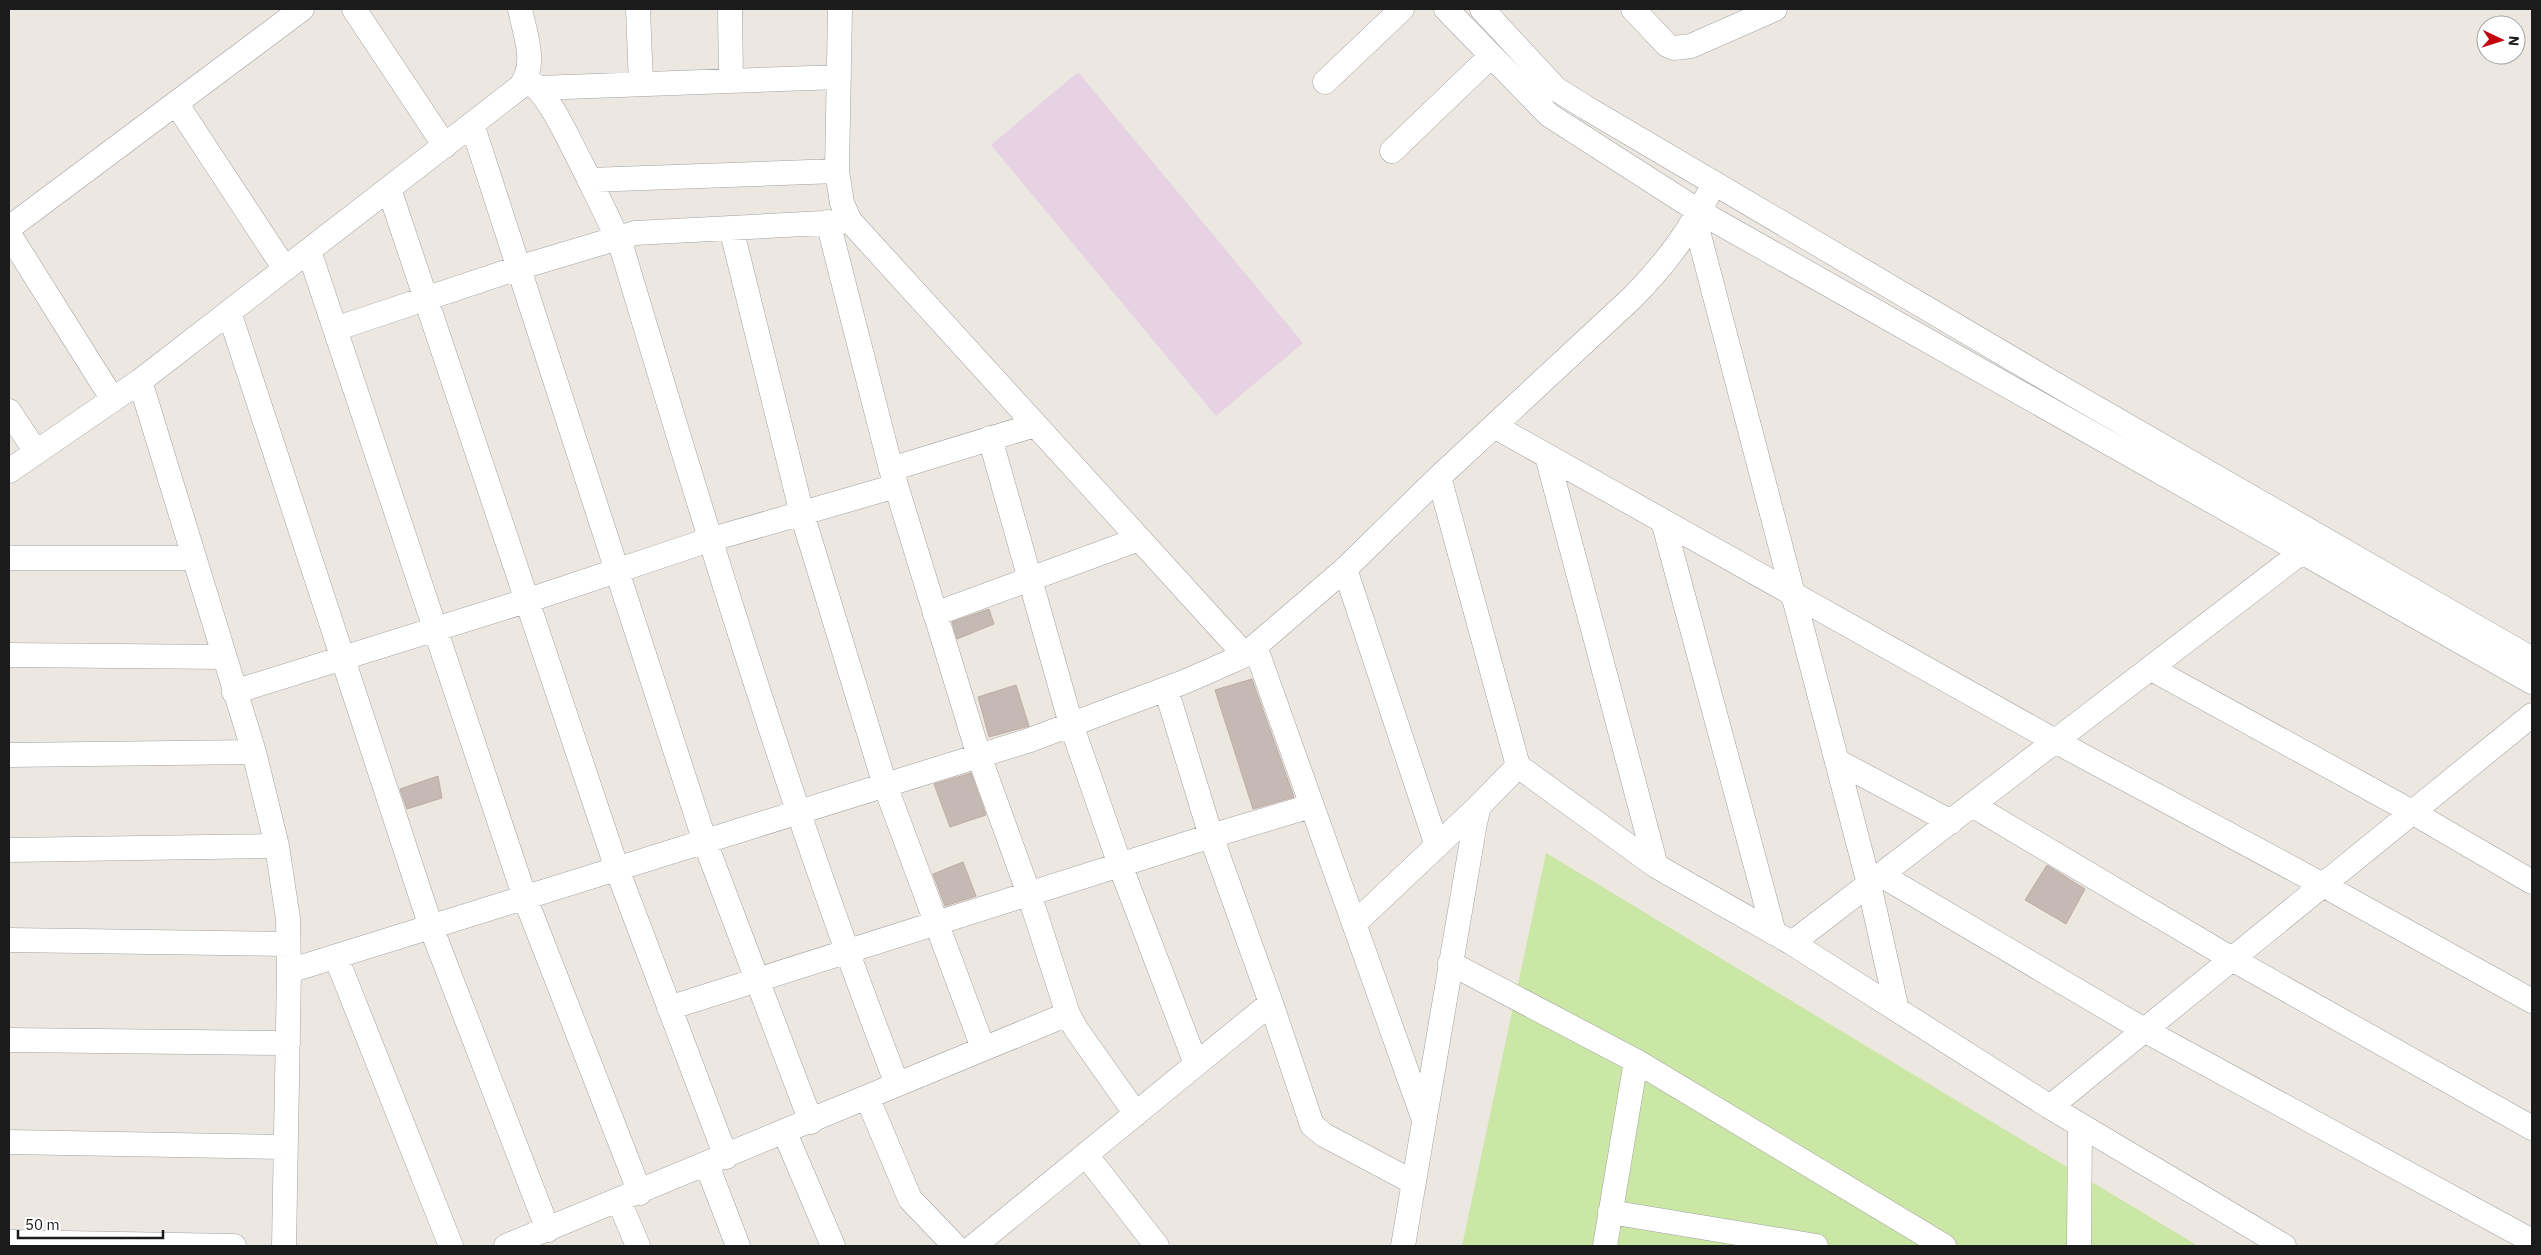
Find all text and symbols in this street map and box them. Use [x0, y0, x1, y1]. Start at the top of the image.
north arrow [2476, 15, 2526, 65]
text: N [2505, 35, 2523, 47]
scale bar [18, 1208, 162, 1240]
text: 50 m [25, 1215, 60, 1234]

